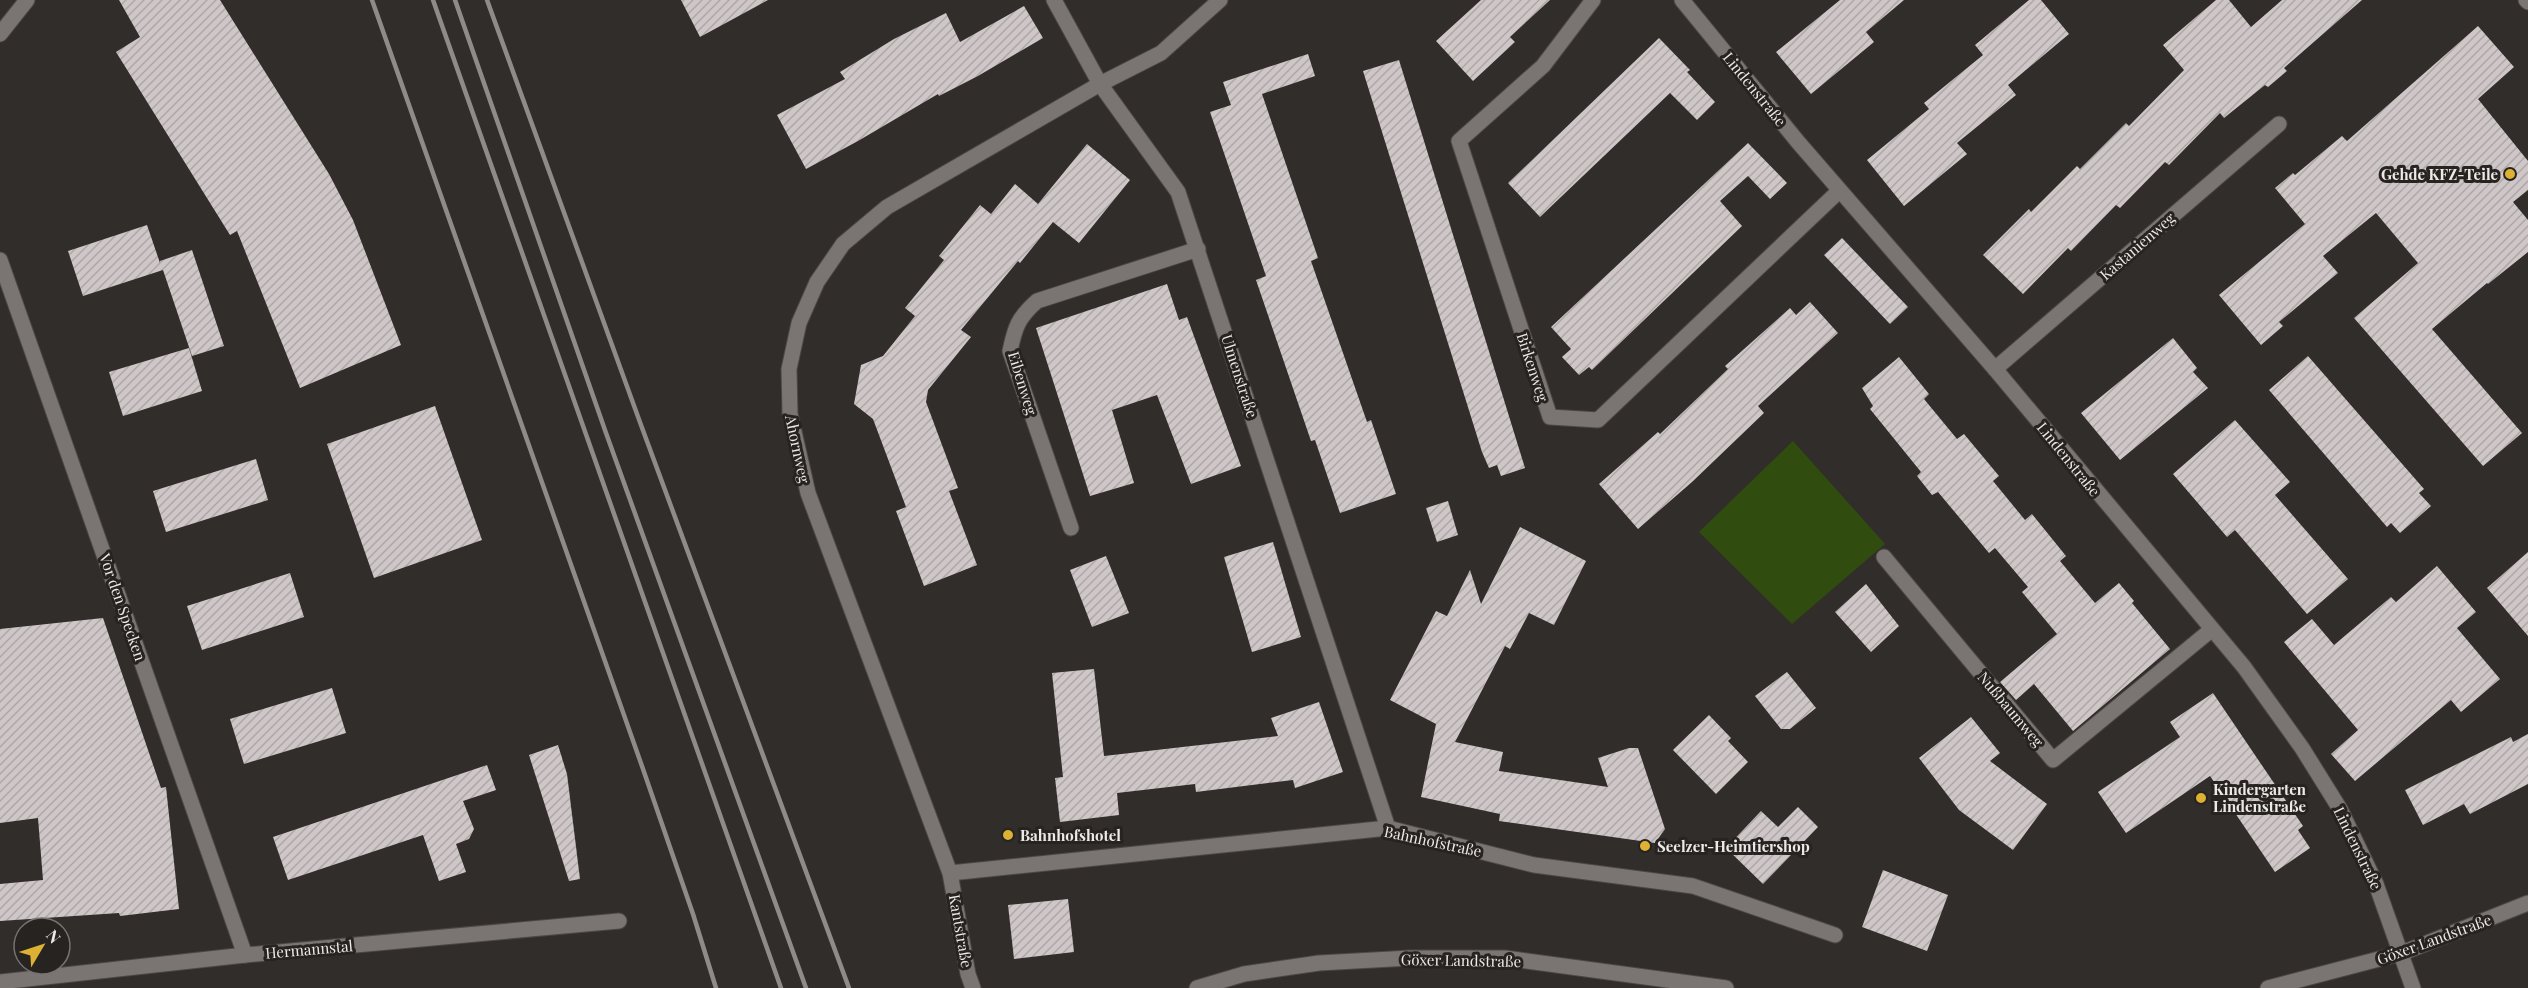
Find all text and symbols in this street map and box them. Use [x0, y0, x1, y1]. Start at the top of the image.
street label: Lindenstraße [1719, 48, 1791, 130]
place label: Gehde KFZ-Teile [2381, 164, 2498, 184]
marker: Gehde KFZ-Teile [2503, 167, 2517, 181]
street label: Kastanienweg [2095, 208, 2179, 284]
street label: Birkenweg [1512, 330, 1554, 404]
street label: Ulmenstraße [1217, 332, 1263, 420]
street label: Eibenweg [1004, 349, 1042, 417]
street label: Ahornweg [781, 412, 815, 485]
street label: Lindenstraße [2033, 418, 2105, 500]
street label: Vor den Specken [95, 550, 151, 663]
street label: Nußbaumweg [1974, 667, 2048, 751]
place label: Kindergarten Lindenstraße [2213, 779, 2307, 816]
marker: Kindergarten Lindenstraße [2194, 791, 2208, 805]
street label: Lindenstraße [2329, 803, 2387, 893]
street label: Bahnhofstraße [1382, 821, 1484, 861]
place label: Bahnhofshotel [1020, 825, 1121, 845]
marker: Bahnhofshotel [1001, 828, 1015, 842]
place label: Seelzer-Heimtiershop [1657, 836, 1810, 856]
marker: Seelzer-Heimtiershop [1638, 839, 1652, 853]
street label: Kantstraße [945, 893, 977, 969]
street label: Göxer Landstraße [2374, 909, 2494, 969]
north arrow [12, 916, 72, 976]
text: N [42, 925, 66, 948]
street label: Hermannstal [264, 935, 354, 963]
street label: Göxer Landstraße [1401, 949, 1521, 971]

